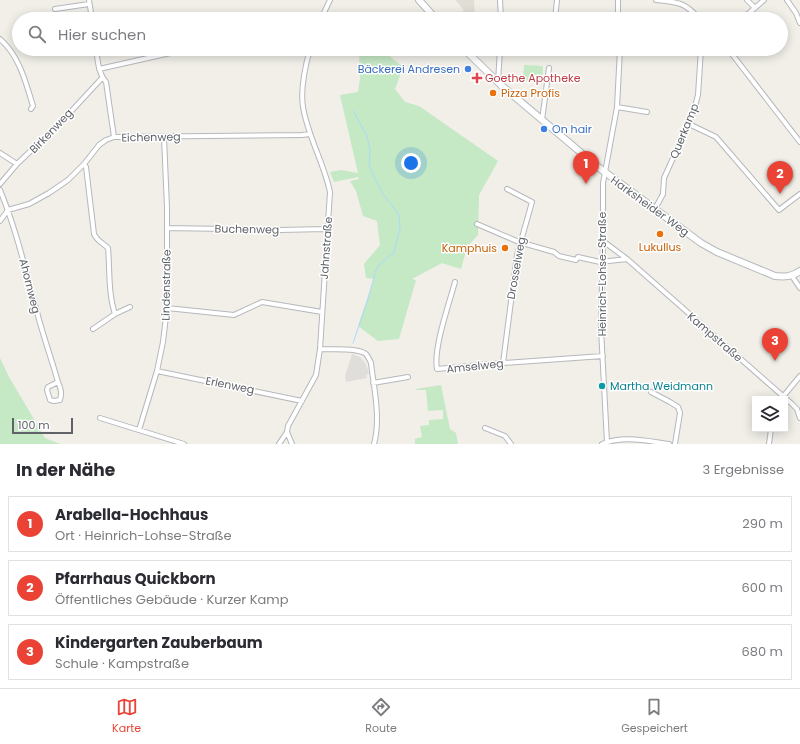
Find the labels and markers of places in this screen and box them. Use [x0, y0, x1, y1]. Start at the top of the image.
place label: Bäckerei Andresen [358, 61, 460, 77]
marker: Bäckerei Andresen [463, 64, 473, 74]
place label: Goethe Apotheke [485, 70, 581, 86]
marker: Goethe Apotheke [472, 73, 482, 83]
place label: Pizza Profis [501, 85, 560, 101]
marker: Pizza Profis [488, 88, 498, 98]
place label: On hair [552, 121, 592, 137]
marker: On hair [539, 124, 549, 134]
pin: 1 [573, 151, 599, 184]
pin: 2 [767, 161, 793, 194]
marker: Lukullus [655, 229, 665, 239]
place label: Lukullus [639, 239, 682, 255]
place label: Kamphuis [442, 240, 497, 256]
marker: Kamphuis [500, 243, 510, 253]
pin: 3 [762, 328, 788, 361]
place label: Martha Weidmann [610, 378, 713, 394]
marker: Martha Weidmann [597, 381, 607, 391]

